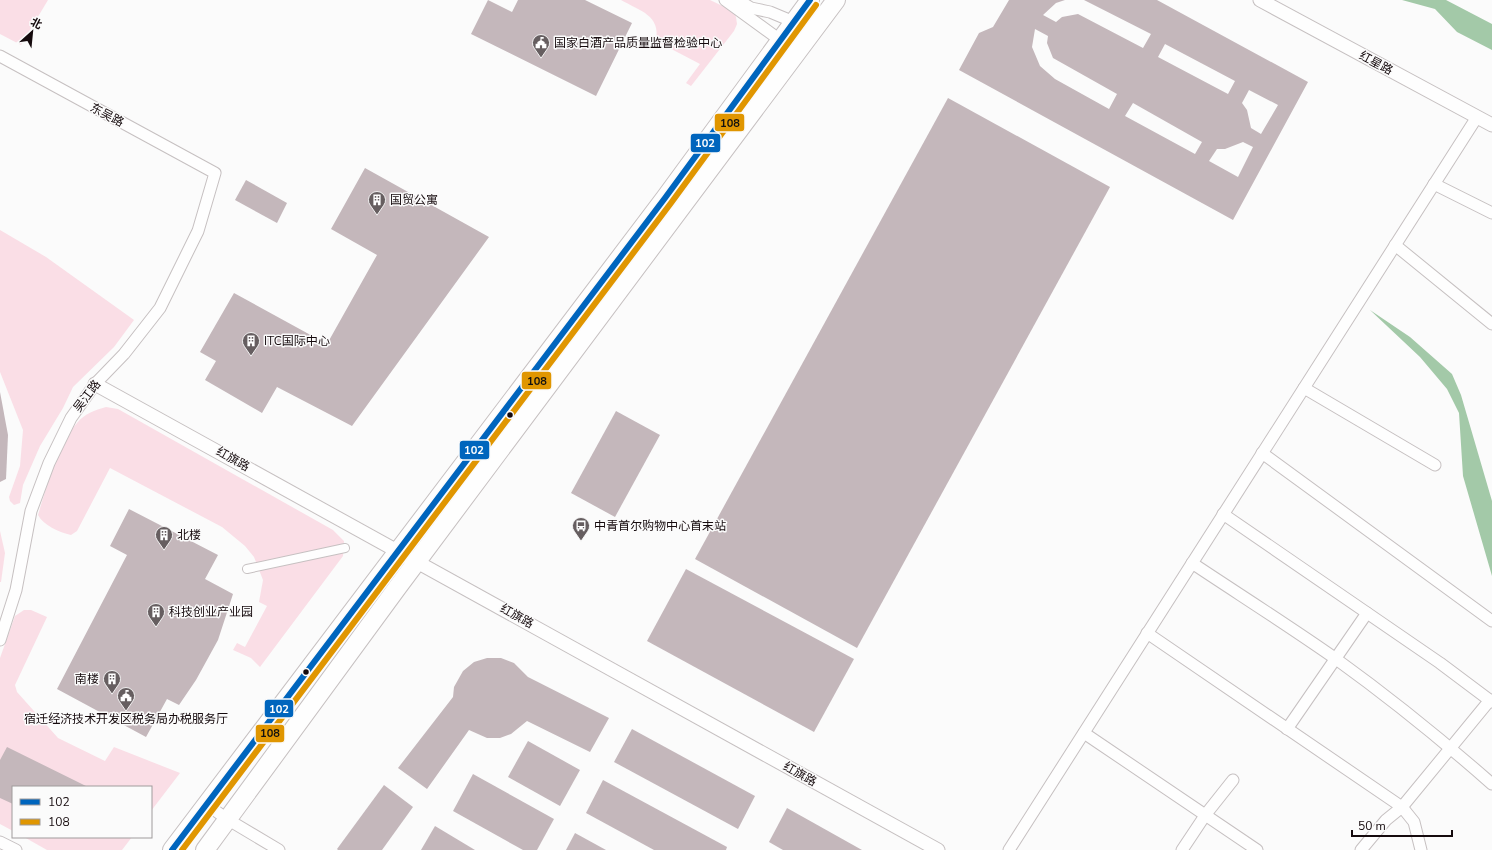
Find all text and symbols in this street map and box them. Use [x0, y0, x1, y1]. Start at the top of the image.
north arrow [12, 12, 52, 52]
text: 北 [28, 14, 45, 33]
public building icon: 国家白酒产品质量监督检验中心 [531, 33, 551, 58]
place label: 国家白酒产品质量监督检验中心 [554, 35, 722, 51]
street label: 红星路 [1356, 47, 1396, 79]
street label: 东吴路 [87, 99, 127, 131]
line badge: 108 [714, 113, 745, 132]
text: 108 [720, 116, 740, 131]
line badge: 102 [690, 133, 721, 153]
text: 102 [695, 136, 715, 151]
building icon: 国贸公寓 [367, 190, 387, 215]
place label: 国贸公寓 [390, 192, 438, 208]
building icon: ITC国际中心 [241, 331, 261, 356]
place label: ITC国际中心 [264, 333, 330, 349]
line badge: 108 [521, 371, 552, 390]
text: 108 [527, 374, 547, 389]
street label: 吴江路 [70, 377, 104, 415]
unlabelled marker [505, 410, 515, 420]
line badge: 102 [459, 440, 490, 460]
street label: 红旗路 [213, 443, 253, 475]
text: 102 [464, 443, 484, 458]
bus stop icon: 中青首尔购物中心首末站 [571, 516, 591, 541]
place label: 中青首尔购物中心首末站 [594, 518, 726, 534]
building icon: 北楼 [154, 525, 174, 550]
place label: 北楼 [177, 527, 201, 543]
street label: 红旗路 [497, 600, 537, 632]
building icon: 科技创业产业园 [146, 602, 166, 627]
place label: 科技创业产业园 [169, 604, 253, 620]
unlabelled marker [301, 667, 311, 677]
building icon: 南楼 [102, 669, 122, 694]
place label: 南楼 [75, 671, 99, 687]
public building icon: 宿迁经济技术开发区税务局办税服务厅 [116, 686, 136, 711]
line badge: 102 [264, 699, 294, 718]
text: 102 [269, 702, 289, 717]
place label: 宿迁经济技术开发区税务局办税服务厅 [24, 711, 228, 727]
line badge: 108 [255, 724, 285, 743]
text: 108 [260, 726, 280, 741]
street label: 红旗路 [780, 758, 820, 790]
legend [12, 786, 152, 838]
text: 102 [48, 794, 70, 810]
scale bar [1352, 812, 1452, 838]
text: 108 [48, 814, 70, 830]
text: 50 m [1358, 818, 1386, 834]

